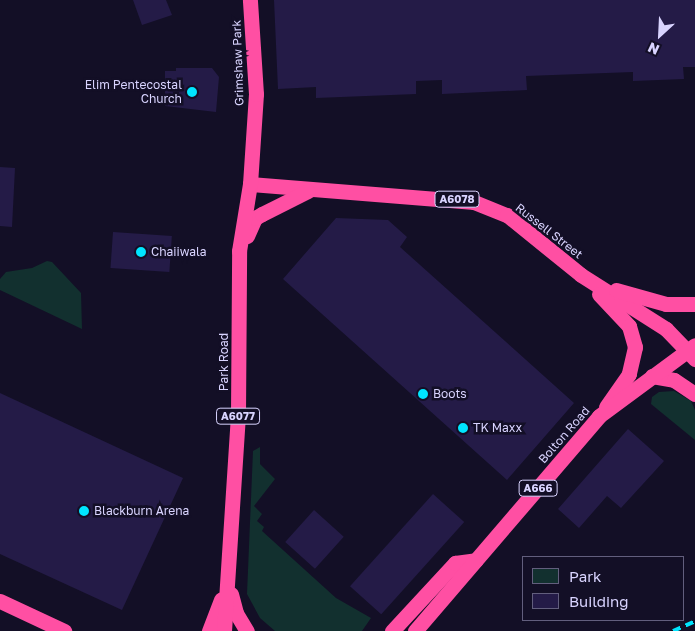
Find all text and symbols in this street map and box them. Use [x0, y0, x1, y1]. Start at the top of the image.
north arrow [635, 10, 685, 60]
street label: Grimshaw Park [229, 20, 247, 106]
text: N [645, 39, 662, 59]
place label: Elim Pentecostal Church [85, 78, 182, 106]
marker: Elim Pentecostal Church [186, 86, 198, 98]
road number: A6078 [434, 190, 480, 208]
street label: Russell Street [513, 200, 585, 262]
place label: Chaiiwala [151, 245, 207, 259]
marker: Chaiiwala [135, 246, 147, 258]
street label: Park Road [217, 333, 231, 391]
place label: Boots [433, 387, 467, 401]
marker: Boots [417, 388, 429, 400]
street label: Bolton Road [535, 404, 593, 466]
road number: A6077 [216, 408, 260, 424]
place label: TK Maxx [473, 421, 522, 435]
marker: TK Maxx [457, 422, 469, 434]
road number: A666 [518, 479, 558, 496]
place label: Blackburn Arena [94, 504, 189, 518]
marker: Blackburn Arena [78, 505, 90, 517]
legend [522, 556, 685, 621]
text: Park [569, 567, 601, 585]
text: Building [569, 592, 629, 610]

